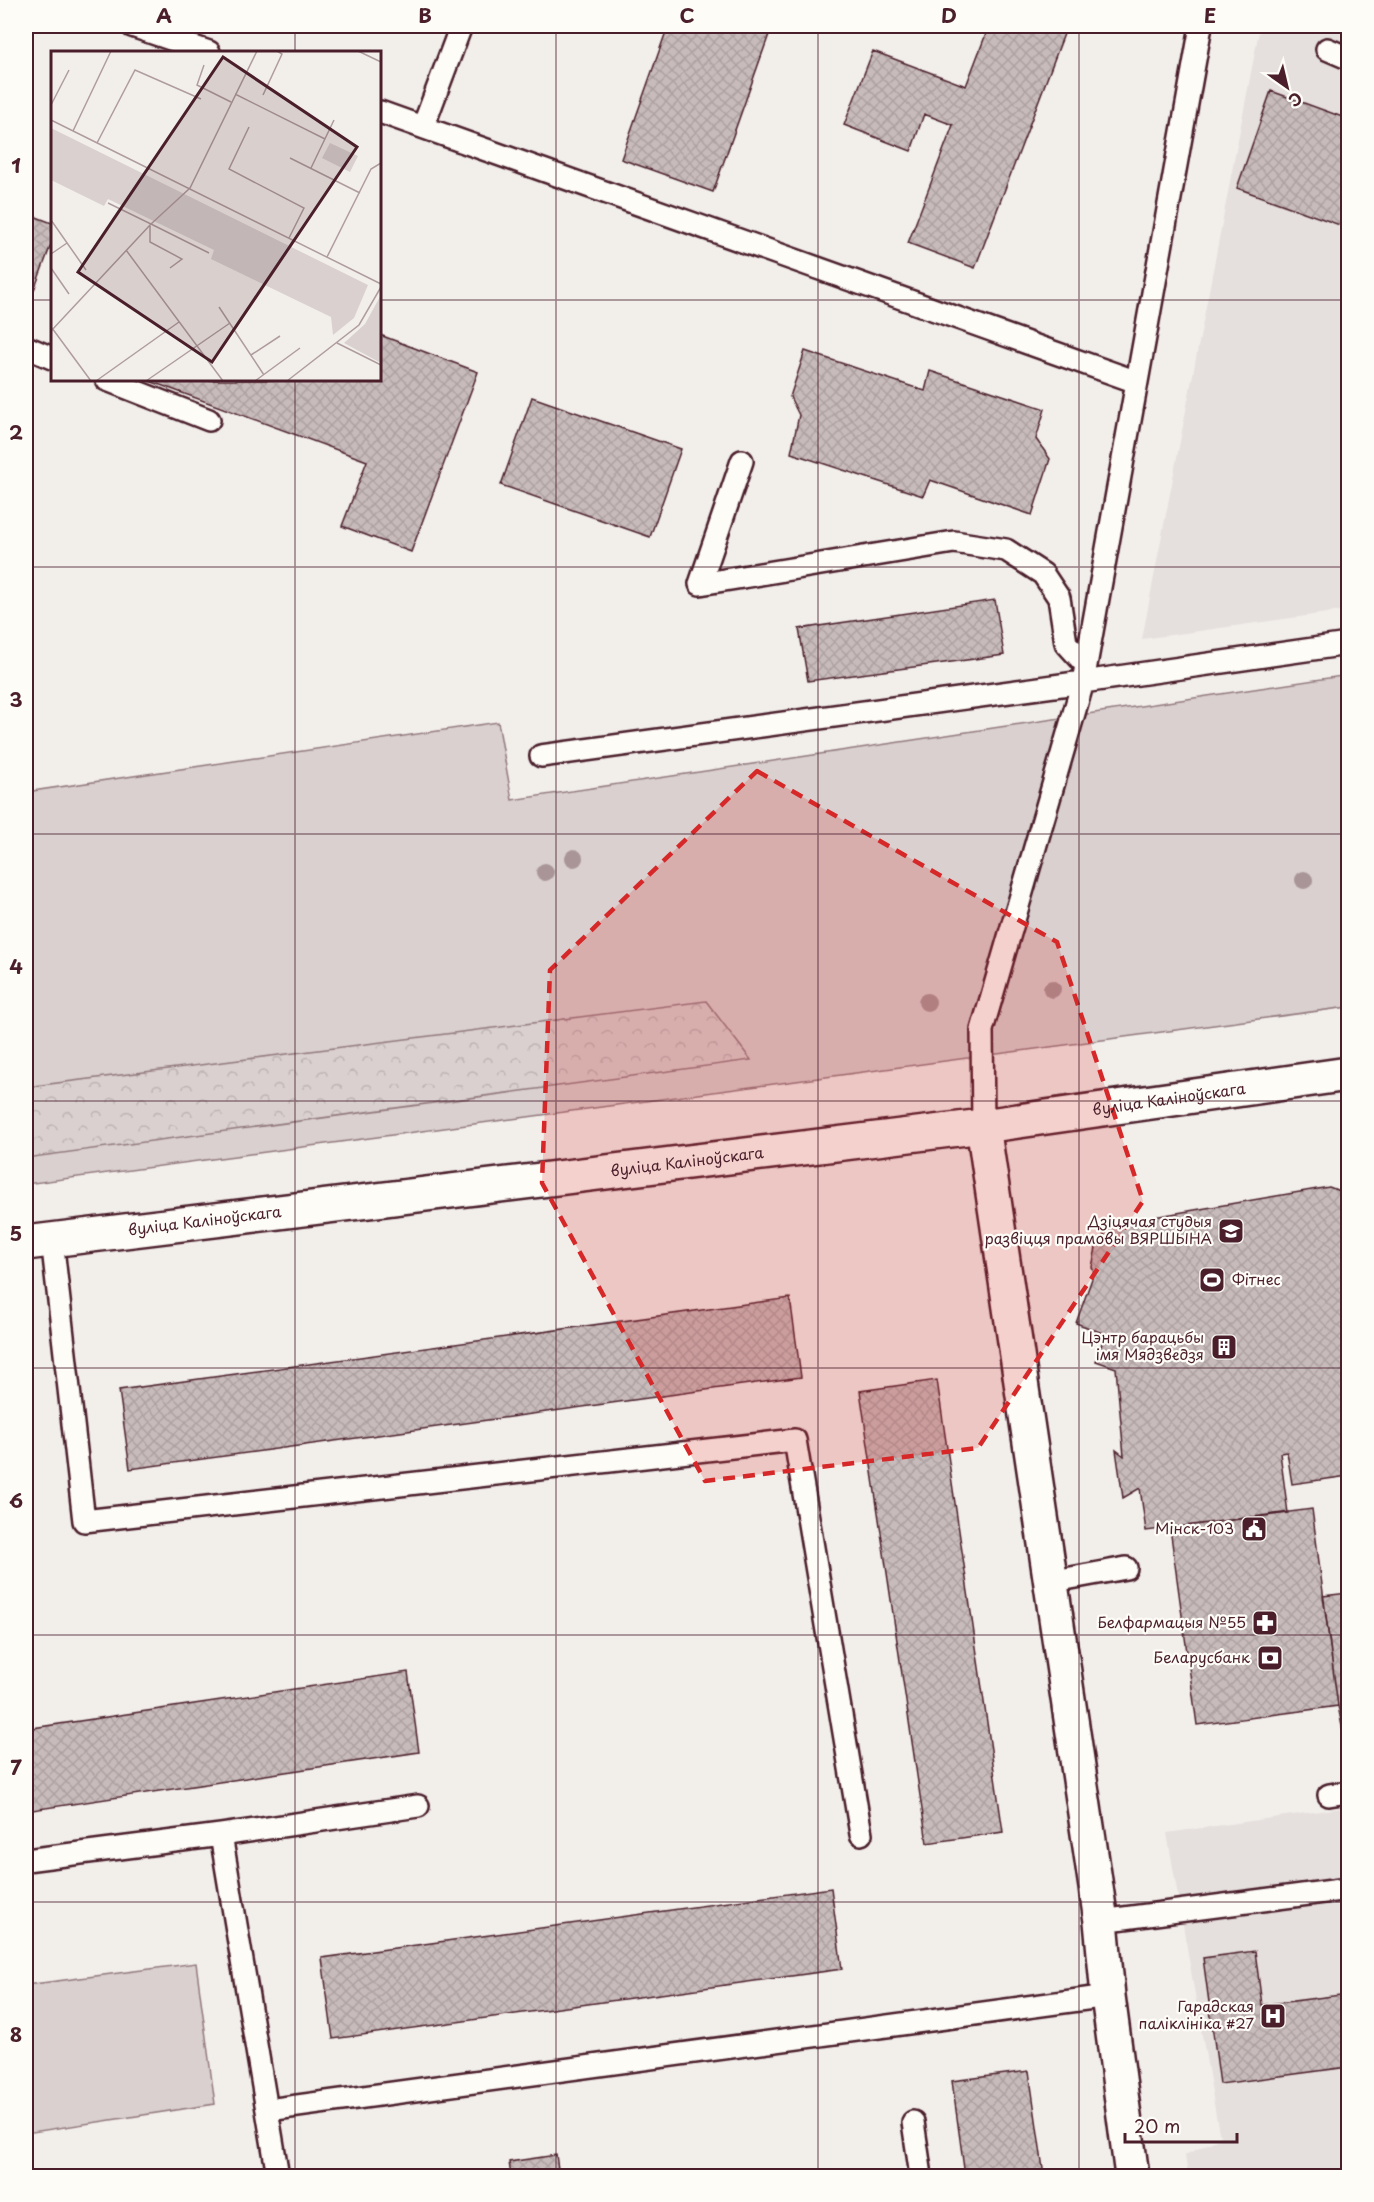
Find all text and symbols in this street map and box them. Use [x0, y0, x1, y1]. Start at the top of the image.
text: A [156, 0, 172, 30]
text: B [418, 0, 432, 30]
text: C [679, 0, 695, 30]
text: D [941, 0, 957, 30]
text: E [1204, 0, 1216, 30]
inset map [51, 51, 381, 381]
north arrow [1257, 57, 1317, 117]
text: С [1284, 87, 1308, 114]
text: 1 [11, 150, 21, 180]
text: 2 [9, 417, 23, 447]
text: 3 [9, 684, 23, 714]
text: 4 [9, 951, 23, 981]
street label: вуліца Каліноўскага [1091, 1076, 1247, 1120]
street label: вуліца Каліноўскага [609, 1140, 765, 1181]
street label: вуліца Каліноўскага [127, 1199, 283, 1240]
place label: Дзіцячая студыя развіцця прамовы ВЯРШЫНА [985, 1209, 1212, 1249]
school or university icon: Дзіцячая студыя развіцця прамовы ВЯРШЫНА [1216, 1216, 1246, 1246]
text: 5 [10, 1218, 22, 1248]
sports icon: Фітнес [1197, 1265, 1227, 1295]
place label: Фітнес [1232, 1267, 1281, 1290]
place label: Цэнтр барацьбы імя Мядзведзя [1081, 1325, 1204, 1365]
building icon: Цэнтр барацьбы імя Мядзведзя [1209, 1332, 1239, 1362]
text: 6 [9, 1485, 23, 1515]
public building icon: Мінск-103 [1239, 1514, 1269, 1544]
place label: Мінск-103 [1155, 1516, 1234, 1539]
pharmacy icon: Белфармацыя №55 [1250, 1608, 1280, 1638]
place label: Белфармацыя №55 [1098, 1610, 1246, 1633]
bank icon: Беларусбанк [1255, 1643, 1285, 1673]
place label: Беларусбанк [1153, 1645, 1250, 1668]
text: 7 [10, 1752, 22, 1782]
place label: Гарадская паліклініка #27 [1139, 1994, 1254, 2034]
hospital icon: Гарадская паліклініка #27 [1258, 2001, 1288, 2031]
text: 8 [10, 2019, 22, 2049]
scale bar [1125, 2106, 1238, 2144]
text: 20 m [1134, 2112, 1180, 2139]

